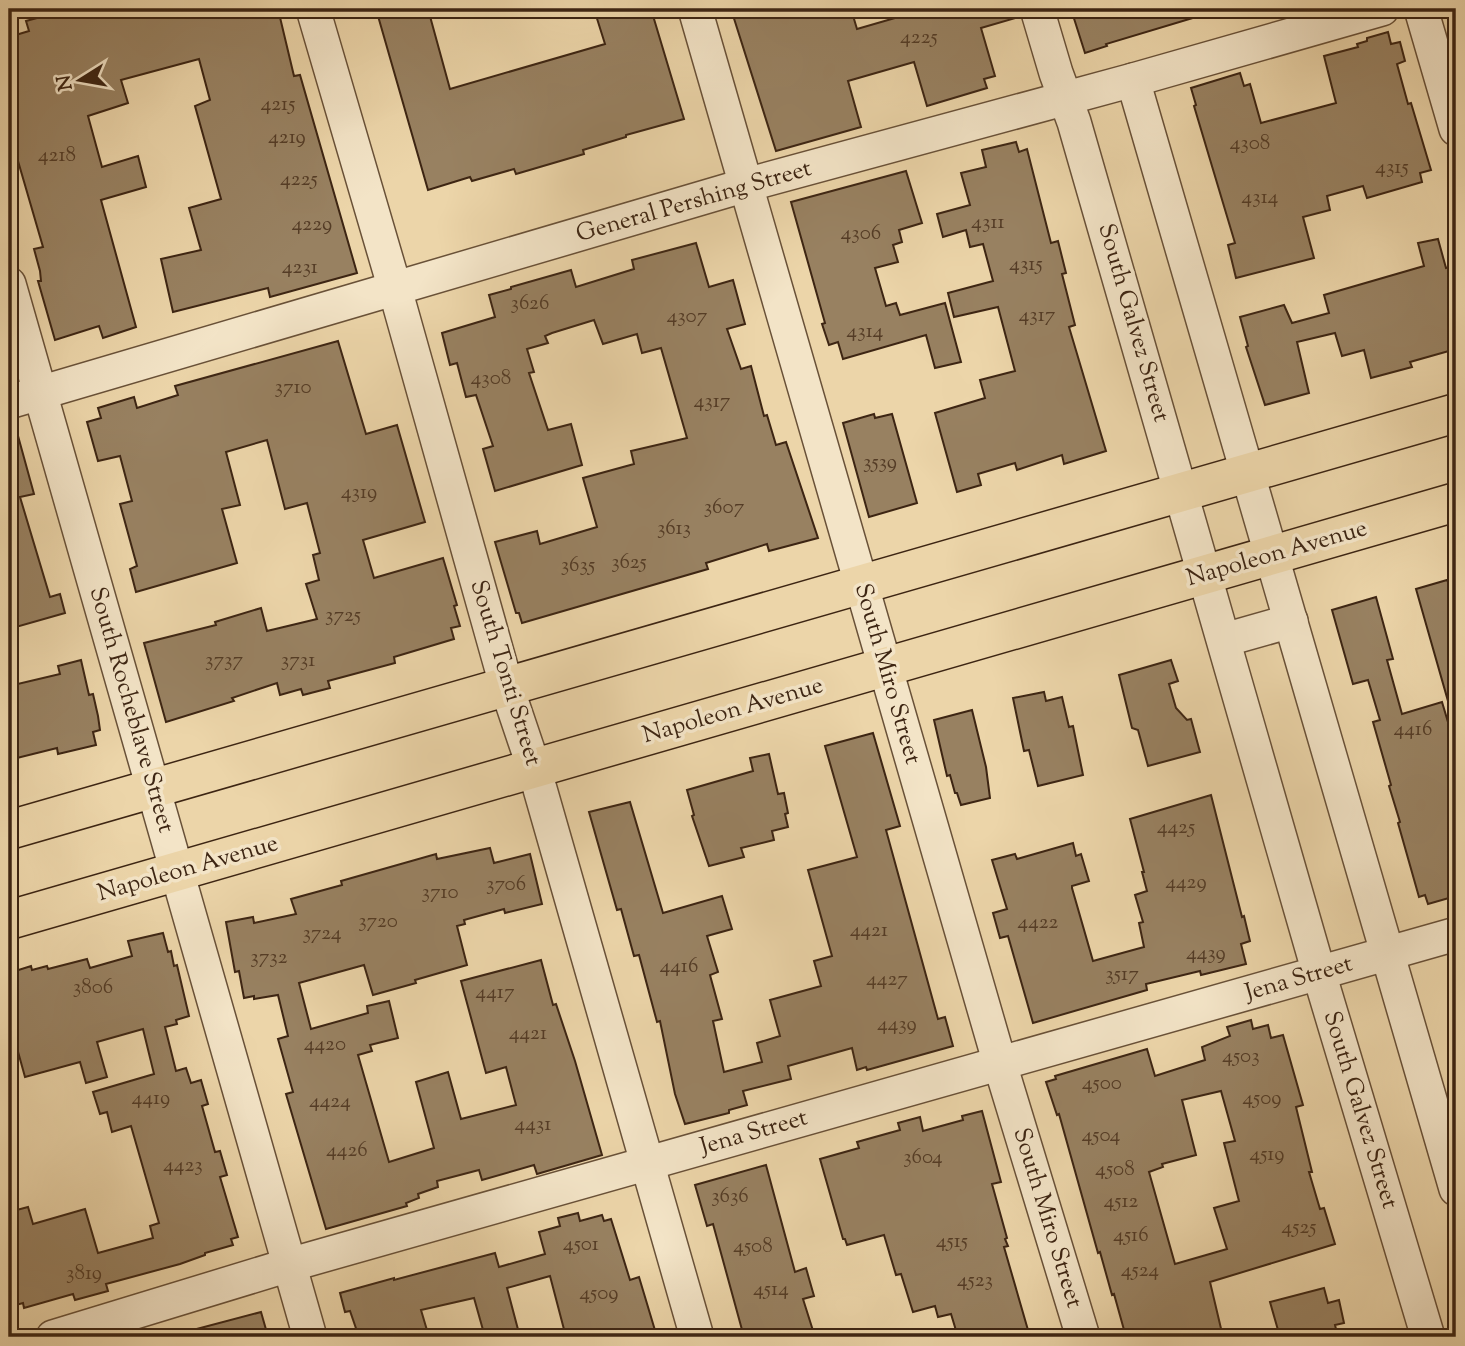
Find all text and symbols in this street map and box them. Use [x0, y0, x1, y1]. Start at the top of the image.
house number: 4225 [900, 23, 938, 53]
north arrow [46, 46, 116, 116]
text: N [51, 73, 80, 93]
house number: 4215 [261, 90, 295, 120]
house number: 4219 [268, 123, 306, 153]
house number: 4308 [1230, 129, 1270, 159]
house number: 4218 [38, 141, 76, 171]
street label: General Pershing Street [572, 152, 816, 252]
house number: 4315 [1375, 153, 1409, 183]
house number: 4225 [280, 165, 318, 195]
house number: 4314 [1242, 183, 1278, 213]
house number: 4311 [971, 208, 1005, 238]
house number: 4229 [292, 210, 332, 240]
house number: 4306 [841, 219, 881, 249]
street label: South Galvez Street [1088, 220, 1178, 426]
house number: 4315 [1009, 250, 1043, 280]
house number: 4231 [282, 253, 318, 283]
house number: 3626 [511, 289, 549, 319]
house number: 4317 [1019, 301, 1056, 331]
house number: 4307 [667, 302, 708, 332]
house number: 4314 [847, 317, 883, 347]
house number: 4308 [471, 364, 511, 394]
house number: 3710 [274, 373, 312, 403]
house number: 4317 [694, 387, 731, 417]
house number: 3539 [863, 448, 897, 478]
house number: 4319 [341, 478, 377, 508]
house number: 3607 [704, 493, 745, 523]
street label: Napoleon Avenue [1183, 512, 1371, 596]
house number: 3613 [657, 514, 691, 544]
house number: 3625 [611, 548, 647, 578]
house number: 3635 [561, 551, 595, 581]
street label: South Tonti Street [461, 576, 549, 770]
street label: South Miro Street [845, 580, 929, 768]
street label: South Rocheblave Street [80, 583, 182, 837]
house number: 3725 [325, 601, 361, 631]
house number: 3737 [205, 646, 243, 676]
house number: 3731 [281, 646, 315, 676]
street label: Napoleon Avenue [639, 669, 827, 753]
house number: 4416 [1394, 715, 1432, 745]
house number: 4425 [1157, 813, 1195, 843]
street label: Napoleon Avenue [94, 827, 282, 911]
house number: 4429 [1165, 868, 1207, 898]
house number: 3706 [486, 870, 526, 900]
house number: 3710 [421, 878, 459, 908]
house number: 3720 [358, 907, 398, 937]
house number: 4422 [1018, 908, 1059, 938]
house number: 4421 [850, 916, 888, 946]
house number: 3724 [302, 919, 342, 949]
house number: 4439 [1186, 939, 1226, 969]
house number: 3732 [250, 943, 288, 973]
street label: Jena Street [1239, 947, 1357, 1011]
house number: 4416 [660, 952, 698, 982]
house number: 3517 [1105, 960, 1139, 990]
house number: 4427 [866, 965, 908, 995]
house number: 3806 [73, 973, 113, 1003]
house number: 4417 [476, 978, 515, 1008]
street label: South Galvez Street [1314, 1007, 1406, 1213]
house number: 4439 [877, 1010, 917, 1040]
house number: 4421 [509, 1019, 547, 1049]
house number: 4420 [304, 1030, 346, 1060]
house number: 4503 [1222, 1042, 1260, 1072]
house number: 4500 [1082, 1069, 1122, 1099]
house number: 4419 [132, 1084, 170, 1114]
house number: 4509 [1242, 1084, 1282, 1114]
house number: 4424 [309, 1087, 351, 1117]
street label: Jena Street [694, 1101, 812, 1165]
house number: 4431 [515, 1110, 551, 1140]
house number: 4504 [1082, 1121, 1120, 1151]
street label: South Miro Street [1003, 1124, 1091, 1312]
house number: 4426 [326, 1136, 368, 1166]
house number: 4519 [1250, 1140, 1284, 1170]
house number: 3604 [903, 1143, 943, 1173]
house number: 4423 [163, 1151, 203, 1181]
house number: 4508 [1095, 1155, 1135, 1185]
house number: 3636 [711, 1182, 749, 1212]
house number: 4512 [1104, 1187, 1139, 1217]
house number: 4525 [1282, 1213, 1316, 1243]
house number: 4516 [1113, 1221, 1149, 1251]
house number: 4515 [936, 1227, 968, 1257]
house number: 4501 [563, 1230, 599, 1260]
house number: 4508 [733, 1232, 773, 1262]
house number: 4524 [1121, 1256, 1159, 1286]
house number: 3819 [66, 1259, 102, 1289]
house number: 4523 [957, 1266, 993, 1296]
house number: 4514 [753, 1275, 789, 1305]
house number: 4509 [579, 1279, 619, 1309]

